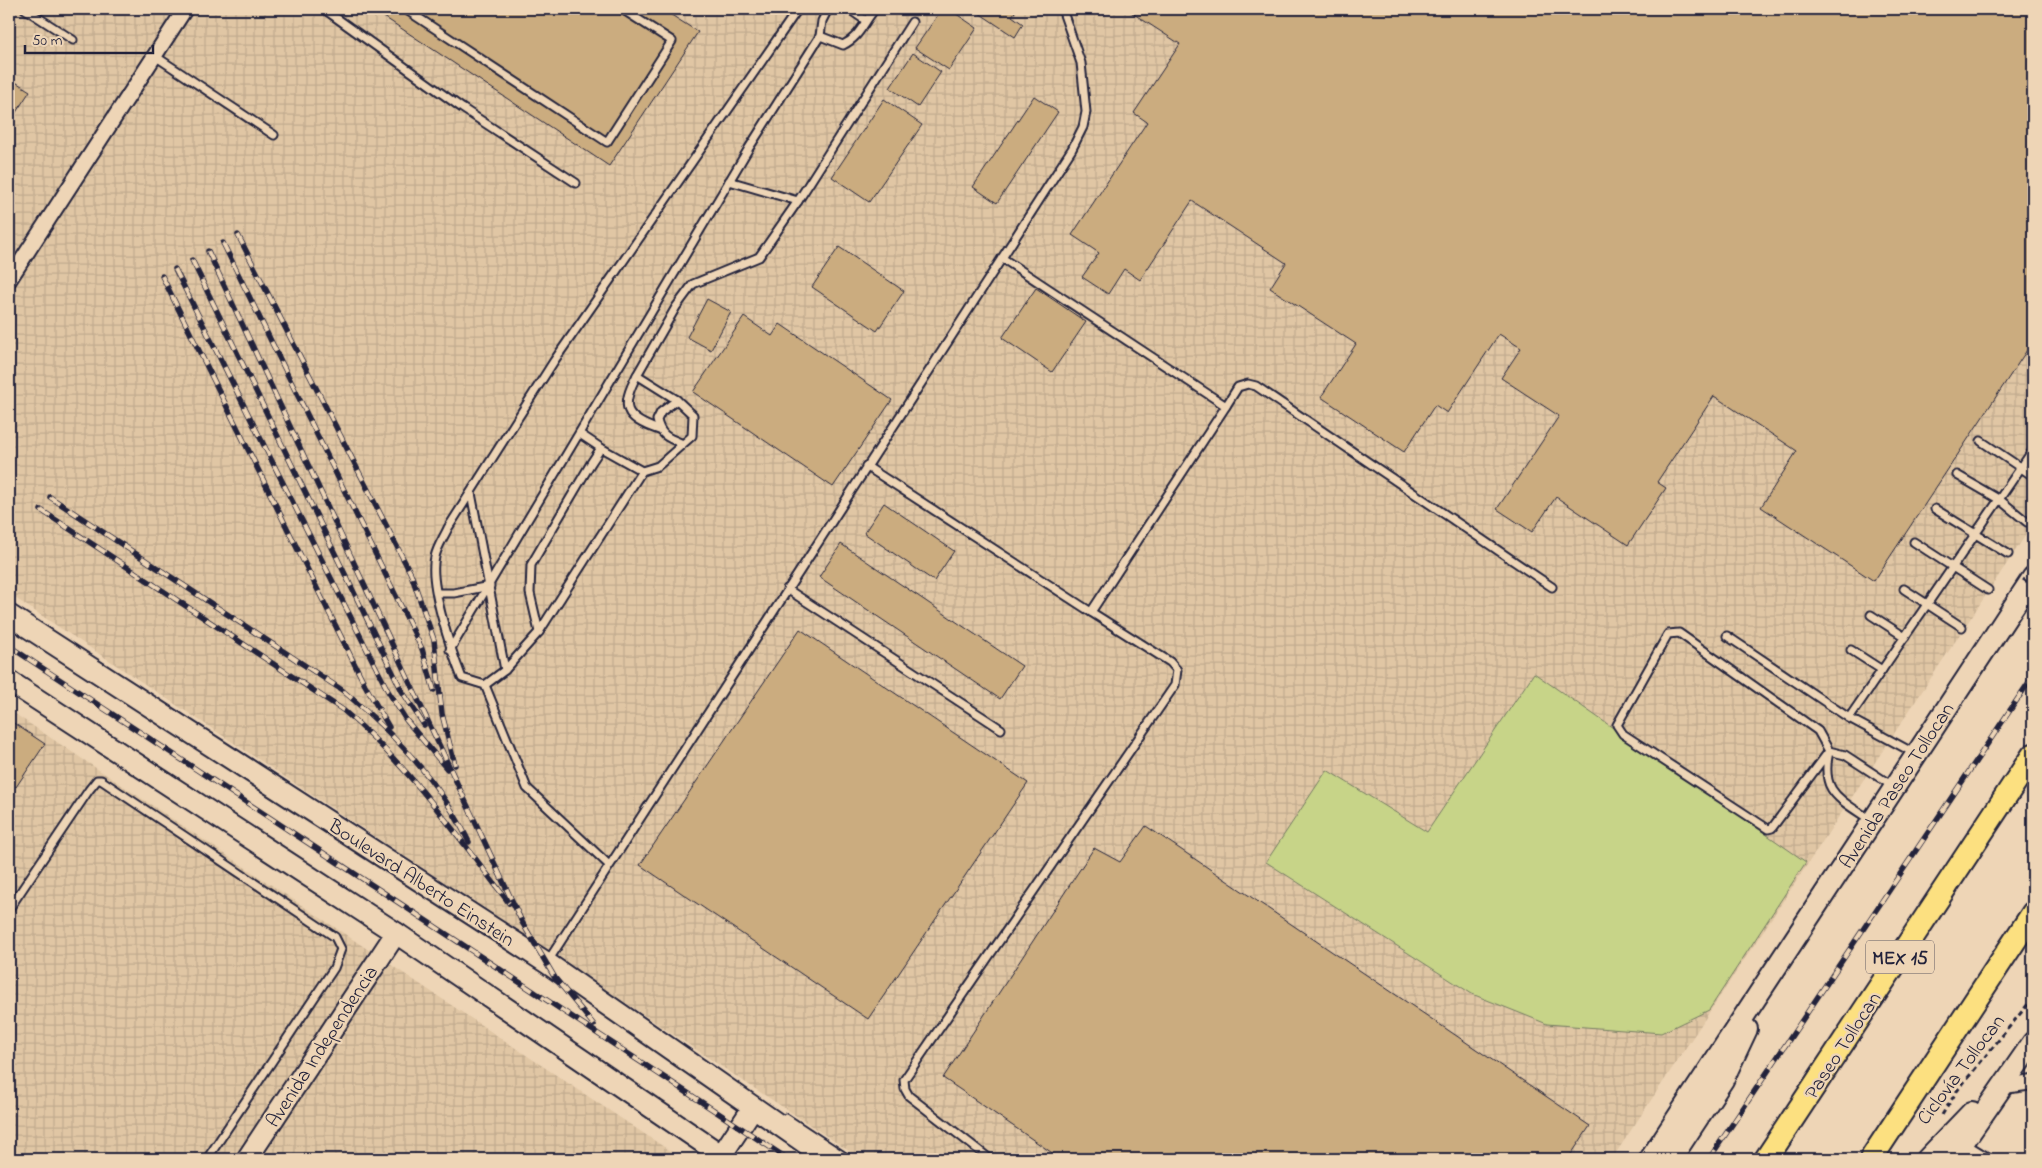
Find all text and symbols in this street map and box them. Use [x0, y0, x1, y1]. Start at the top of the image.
scale bar [25, 22, 152, 54]
text: 50 m [32, 30, 63, 52]
street label: Avenida Paseo Tollocan [1833, 697, 1963, 875]
street label: Boulevard Alberto Einstein [321, 812, 520, 955]
road number: MEX 15 [1866, 940, 1934, 974]
street label: Avenida Independencia [260, 961, 386, 1134]
street label: Paseo Tollocan [1798, 987, 1890, 1106]
street label: Ciclovía Tollocan [1911, 1009, 2013, 1132]

